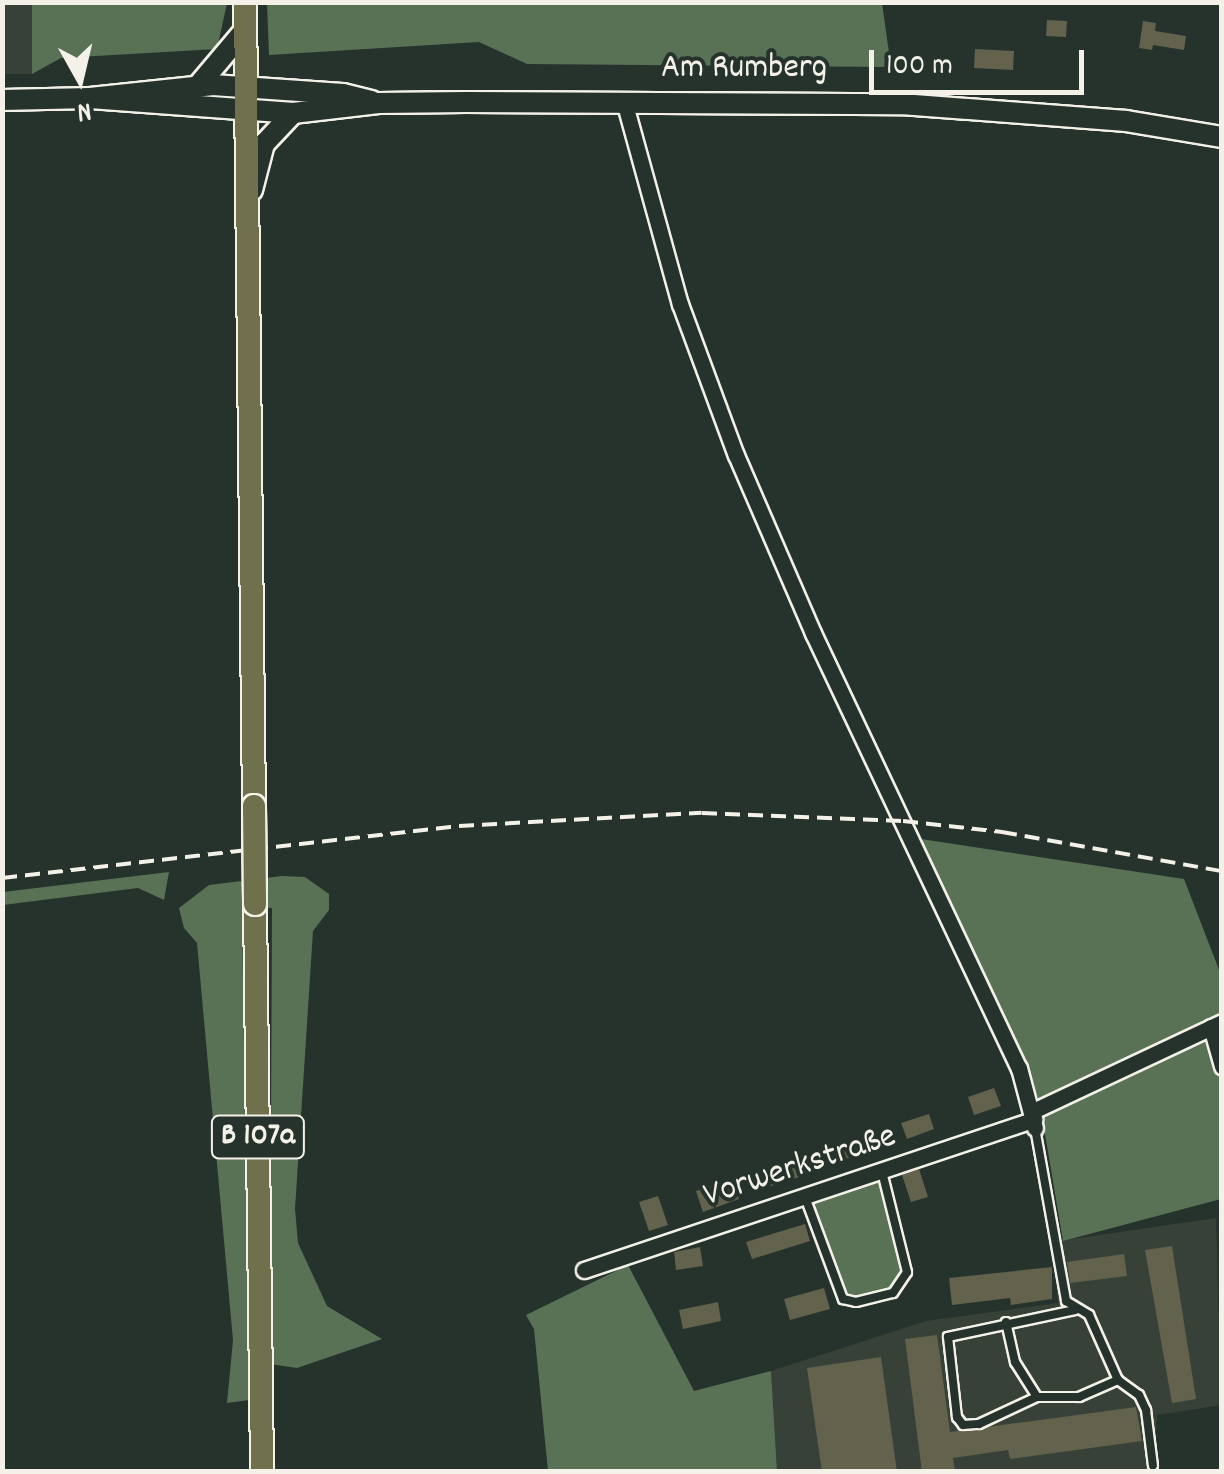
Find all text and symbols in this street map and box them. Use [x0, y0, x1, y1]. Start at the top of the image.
north arrow [30, 30, 130, 130]
scale bar [874, 30, 1089, 92]
text: 100 m [886, 46, 953, 89]
street label: Am Rumberg [661, 48, 827, 90]
text: N [75, 89, 94, 130]
road number: B 107a [210, 1110, 306, 1164]
street label: Vorwerkstraße [699, 1116, 901, 1218]

